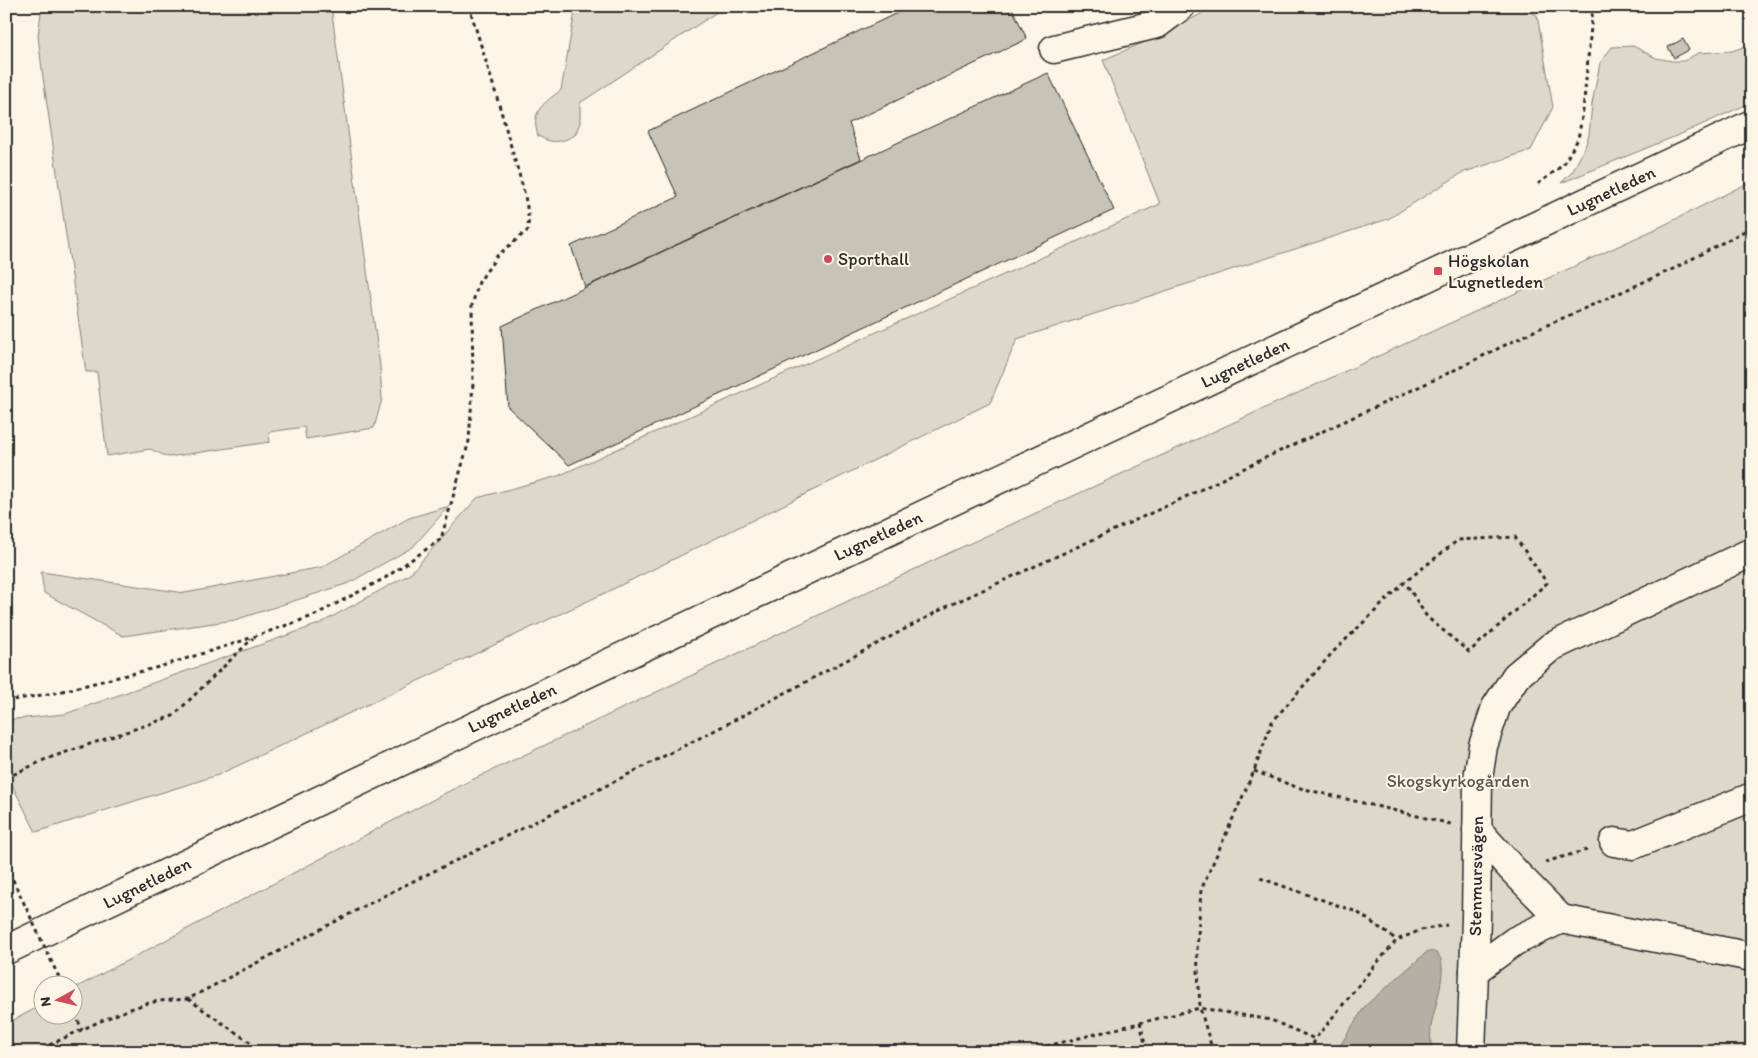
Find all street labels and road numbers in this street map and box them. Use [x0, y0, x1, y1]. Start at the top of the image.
street label: Lugnetleden [1563, 161, 1659, 221]
street label: Lugnetleden [1197, 333, 1293, 393]
street label: Lugnetleden [830, 506, 926, 566]
street label: Lugnetleden [464, 678, 560, 738]
street label: Stenmursvägen [1464, 815, 1488, 936]
street label: Lugnetleden [99, 852, 195, 914]

